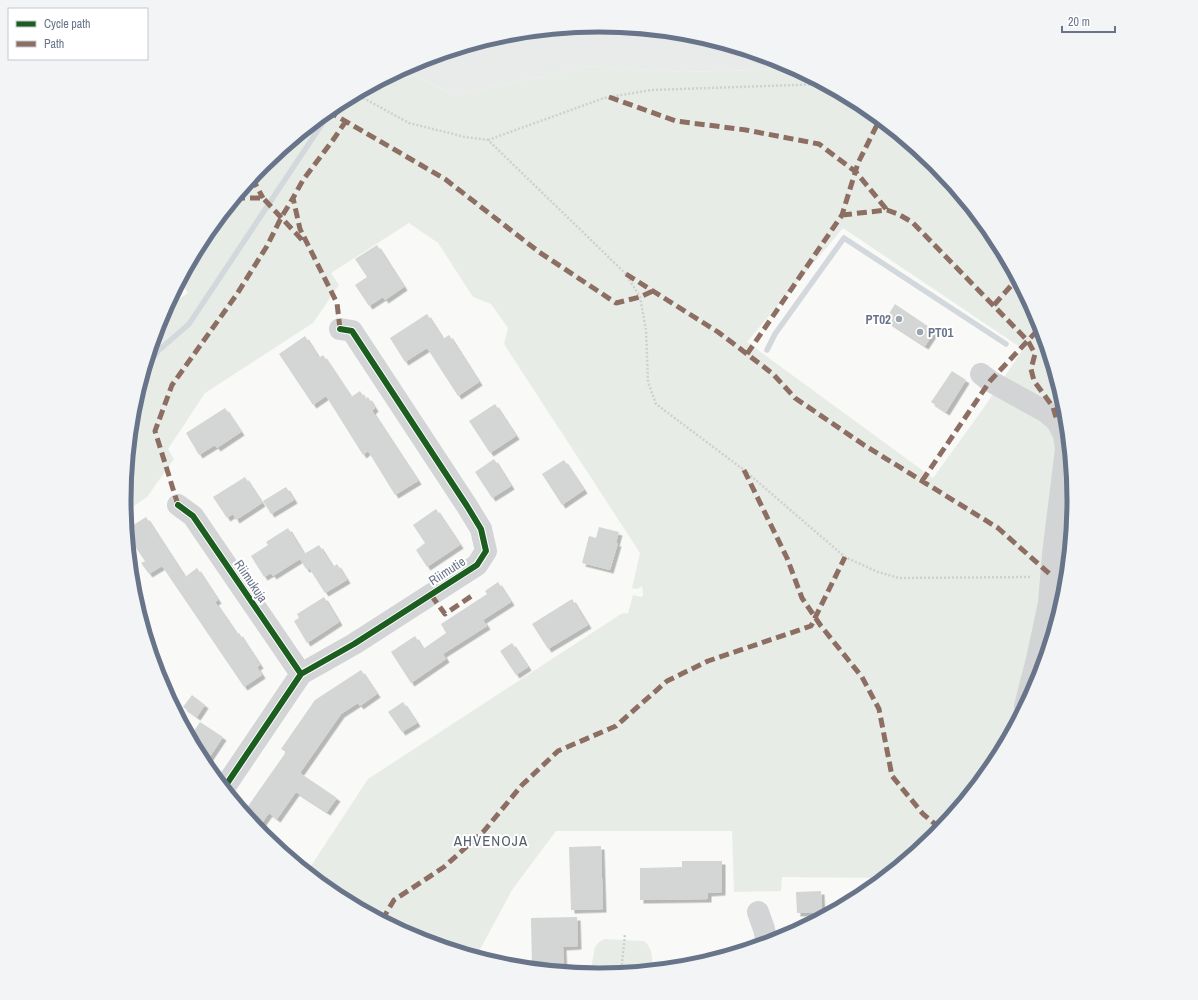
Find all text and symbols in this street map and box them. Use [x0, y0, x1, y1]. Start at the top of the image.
legend [8, 8, 148, 60]
scale bar [1062, 8, 1115, 34]
text: 20 m [1068, 14, 1090, 30]
text: Cycle path [44, 16, 91, 32]
text: Path [44, 36, 64, 52]
place label: PT02 [866, 311, 891, 328]
marker: PT02 [894, 314, 904, 324]
place label: PT01 [928, 324, 954, 341]
marker: PT01 [915, 327, 925, 337]
street label: Riimutie [425, 553, 469, 589]
street label: Riimukuja [231, 556, 272, 606]
district label: AHVENOJA [453, 830, 528, 851]

